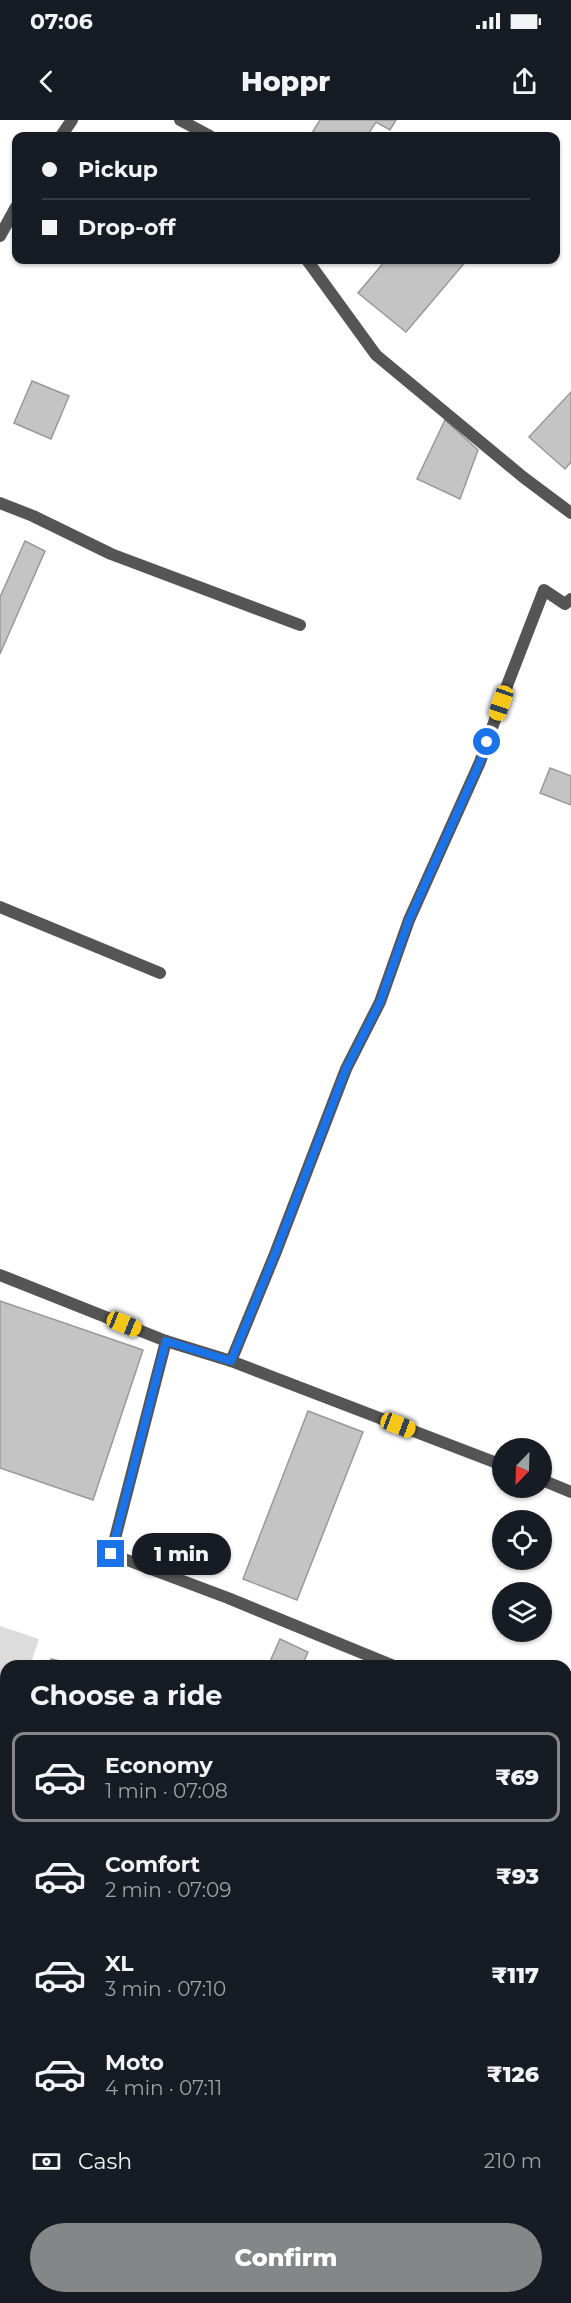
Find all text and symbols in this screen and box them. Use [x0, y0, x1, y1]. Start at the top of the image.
text: 07:06 [30, 8, 93, 35]
icon: back [30, 65, 63, 98]
text: Hoppr [241, 65, 330, 98]
icon: share [508, 65, 541, 98]
text: Pickup [78, 156, 158, 183]
text: Drop-off [78, 214, 176, 241]
car [487, 683, 515, 723]
route start [473, 728, 500, 755]
car [104, 1309, 144, 1339]
car [378, 1410, 418, 1440]
north arrow [492, 1438, 552, 1498]
map controls [492, 1438, 552, 1642]
button: locate [492, 1510, 552, 1570]
callout: 1 min [132, 1533, 231, 1575]
route end [97, 1540, 124, 1567]
text: 1 min [154, 1542, 209, 1566]
button: layers [492, 1582, 552, 1642]
text: Choose a ride [30, 1679, 222, 1712]
icon: car [33, 1750, 87, 1804]
text: Economy [105, 1752, 213, 1779]
text: ₹69 [495, 1764, 539, 1791]
text: 1 min · 07:08 [105, 1779, 228, 1803]
icon: car [33, 1849, 87, 1903]
text: Comfort [105, 1851, 200, 1878]
text: ₹93 [496, 1863, 539, 1890]
text: 2 min · 07:09 [105, 1878, 231, 1902]
icon: car [33, 1948, 87, 2002]
text: XL [105, 1950, 134, 1977]
text: ₹117 [491, 1962, 539, 1989]
text: 3 min · 07:10 [105, 1977, 226, 2001]
icon: car [33, 2047, 87, 2101]
text: Moto [105, 2049, 164, 2076]
text: ₹126 [487, 2061, 539, 2088]
text: 4 min · 07:11 [105, 2076, 222, 2100]
icon: cash [30, 2145, 63, 2178]
text: Cash [78, 2148, 132, 2175]
text: 210 m [484, 2149, 542, 2173]
button: Confirm [30, 2223, 542, 2292]

